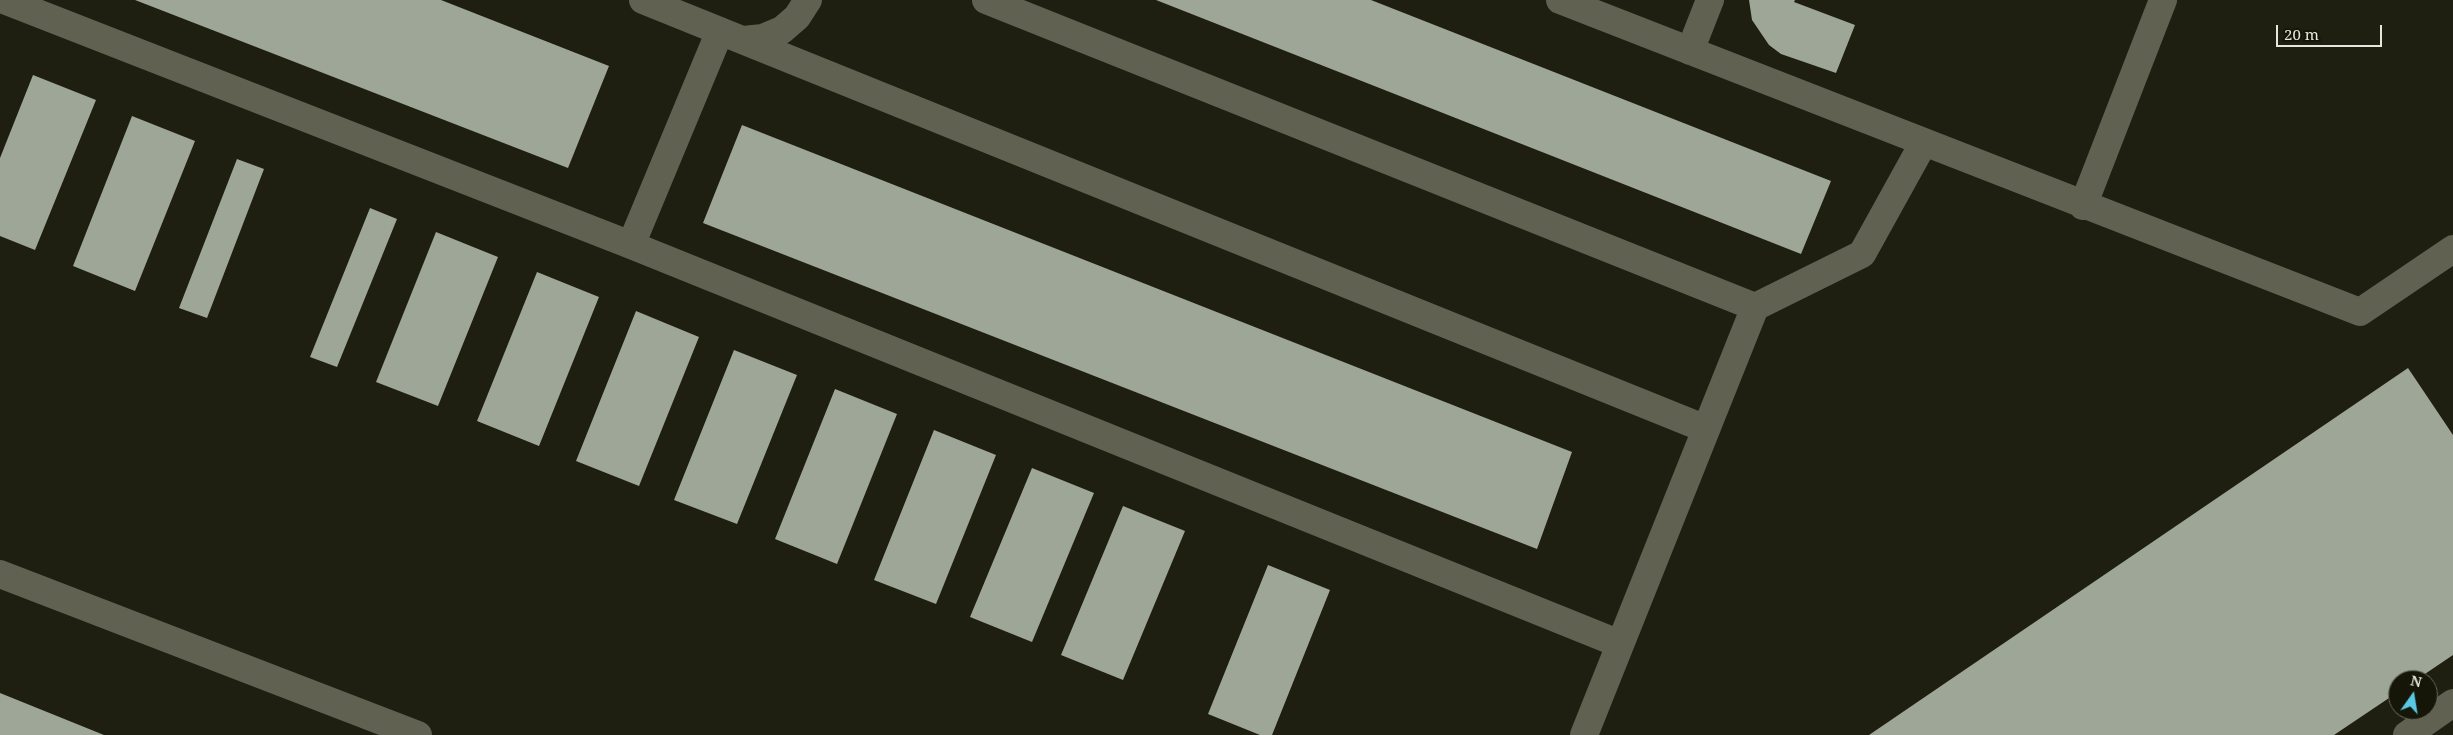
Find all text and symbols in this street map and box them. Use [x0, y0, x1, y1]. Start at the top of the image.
scale bar [2278, 15, 2384, 47]
text: 20 m [2284, 24, 2319, 44]
north arrow [2388, 670, 2438, 720]
text: N [2409, 670, 2424, 691]

